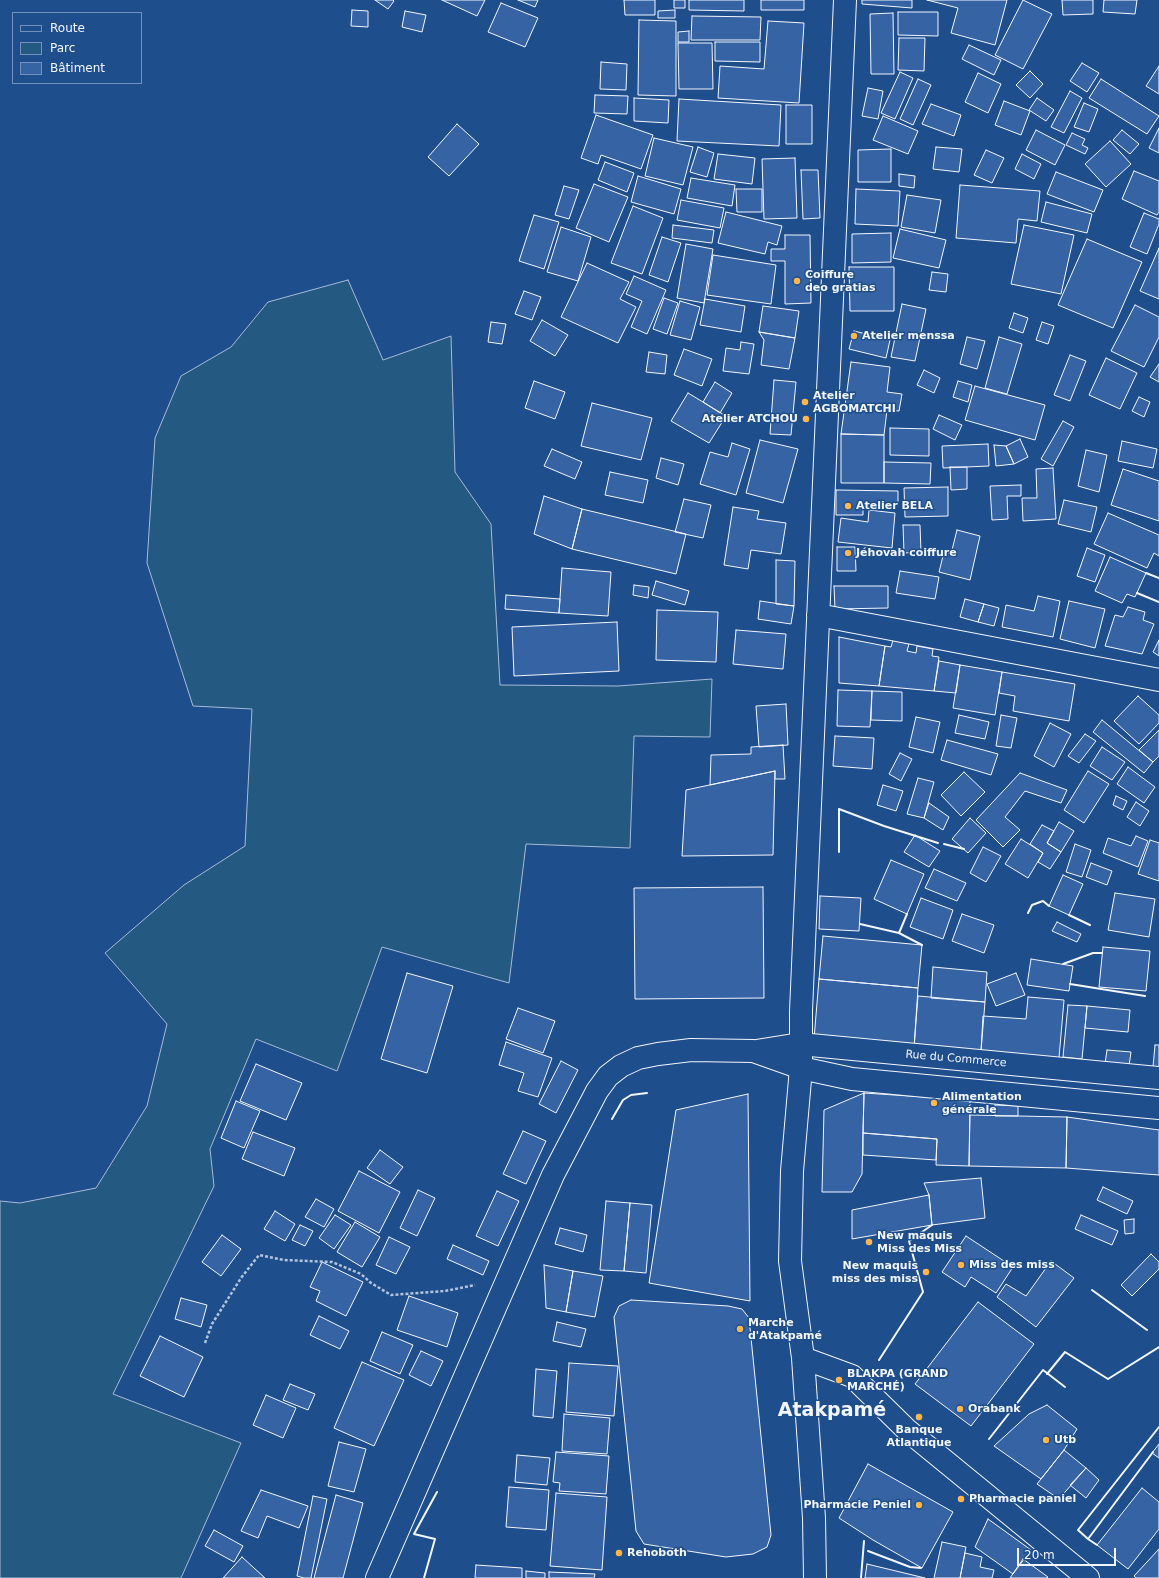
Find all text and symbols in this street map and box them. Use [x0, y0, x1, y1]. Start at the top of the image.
legend [12, 12, 142, 84]
text: Route [50, 21, 85, 35]
text: Parc [50, 41, 75, 55]
text: Bâtiment [50, 61, 105, 75]
place label: Coiffure deo gratias [805, 268, 875, 294]
marker: Coiffure deo gratias [792, 276, 802, 286]
place label: Atelier menssa [862, 329, 955, 343]
marker: Atelier menssa [849, 331, 859, 341]
place label: Atelier AGBOMATCHI [813, 389, 896, 415]
marker: Atelier AGBOMATCHI [800, 397, 810, 407]
place label: Atelier ATCHOU [702, 412, 798, 426]
marker: Atelier ATCHOU [801, 414, 811, 424]
place label: Atelier BELA [856, 499, 933, 513]
marker: Atelier BELA [843, 501, 853, 511]
place label: Jéhovah coiffure [856, 546, 957, 560]
marker: Jéhovah coiffure [843, 548, 853, 558]
street label: Rue du Commerce [905, 1048, 1007, 1070]
place label: Alimentation générale [942, 1090, 1022, 1116]
marker: Alimentation générale [929, 1098, 939, 1108]
place label: New maquis Miss des Miss [877, 1229, 962, 1255]
marker: New maquis Miss des Miss [864, 1237, 874, 1247]
place label: Miss des miss [969, 1258, 1055, 1272]
place label: New maquis miss des miss [832, 1259, 918, 1285]
marker: Miss des miss [956, 1260, 966, 1270]
marker: New maquis miss des miss [921, 1267, 931, 1277]
place label: Marche d'Atakpamé [748, 1316, 822, 1342]
marker: Marche d'Atakpamé [735, 1324, 745, 1334]
place label: BLAKPA (GRAND MARCHÉ) [847, 1367, 948, 1393]
marker: BLAKPA (GRAND MARCHÉ) [834, 1375, 844, 1385]
district label: Atakpamé [778, 1400, 886, 1422]
place label: Orabank [968, 1402, 1021, 1416]
marker: Orabank [955, 1404, 965, 1414]
marker: Banque Atlantique [914, 1412, 924, 1422]
place label: Banque Atlantique [887, 1423, 951, 1449]
place label: Utb [1054, 1433, 1076, 1447]
marker: Utb [1041, 1435, 1051, 1445]
place label: Pharmacie paniel [969, 1492, 1076, 1506]
marker: Pharmacie paniel [956, 1494, 966, 1504]
place label: Pharmacie Peniel [803, 1498, 911, 1512]
marker: Pharmacie Peniel [914, 1500, 924, 1510]
scale bar [1019, 1540, 1118, 1566]
place label: Rehoboth [627, 1546, 687, 1560]
marker: Rehoboth [614, 1548, 624, 1558]
text: 20 m [1024, 1548, 1055, 1562]

